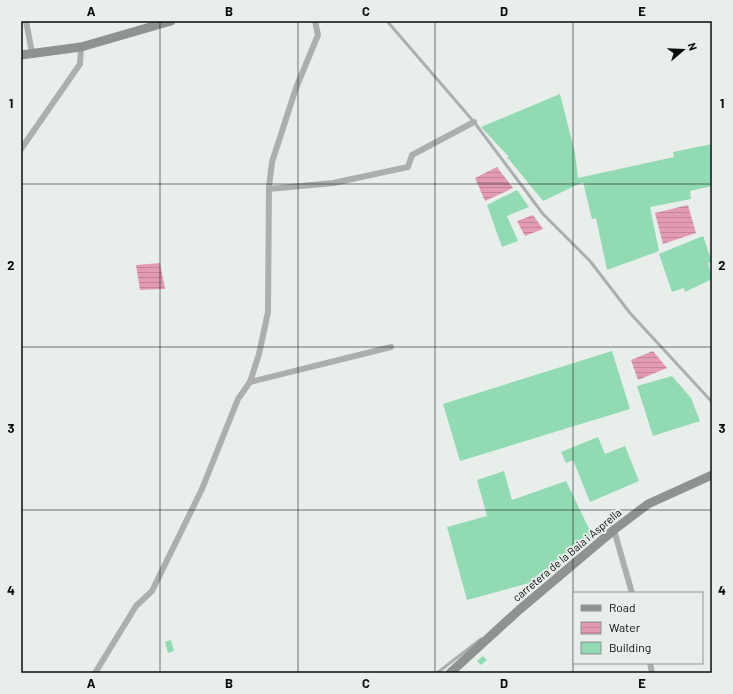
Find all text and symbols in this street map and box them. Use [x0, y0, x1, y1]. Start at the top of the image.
text: A [87, 3, 96, 19]
text: B [225, 3, 233, 19]
text: C [362, 3, 370, 19]
text: D [500, 3, 508, 19]
text: E [638, 3, 646, 19]
north arrow [663, 30, 703, 70]
text: N [686, 41, 700, 52]
text: 1 [9, 95, 13, 111]
text: 1 [720, 95, 724, 111]
text: 2 [7, 257, 15, 273]
text: 2 [718, 257, 726, 273]
text: 3 [7, 420, 15, 436]
text: 3 [718, 420, 726, 436]
street label: carretera de la Baia i Asprella [510, 505, 624, 604]
text: 4 [7, 582, 15, 598]
text: 4 [718, 582, 726, 598]
legend [573, 592, 703, 664]
text: Road [609, 600, 636, 614]
text: Water [609, 620, 641, 634]
text: Building [609, 640, 651, 654]
text: A [87, 675, 96, 691]
text: B [225, 675, 233, 691]
text: C [362, 675, 370, 691]
text: D [500, 675, 508, 691]
text: E [638, 675, 646, 691]

